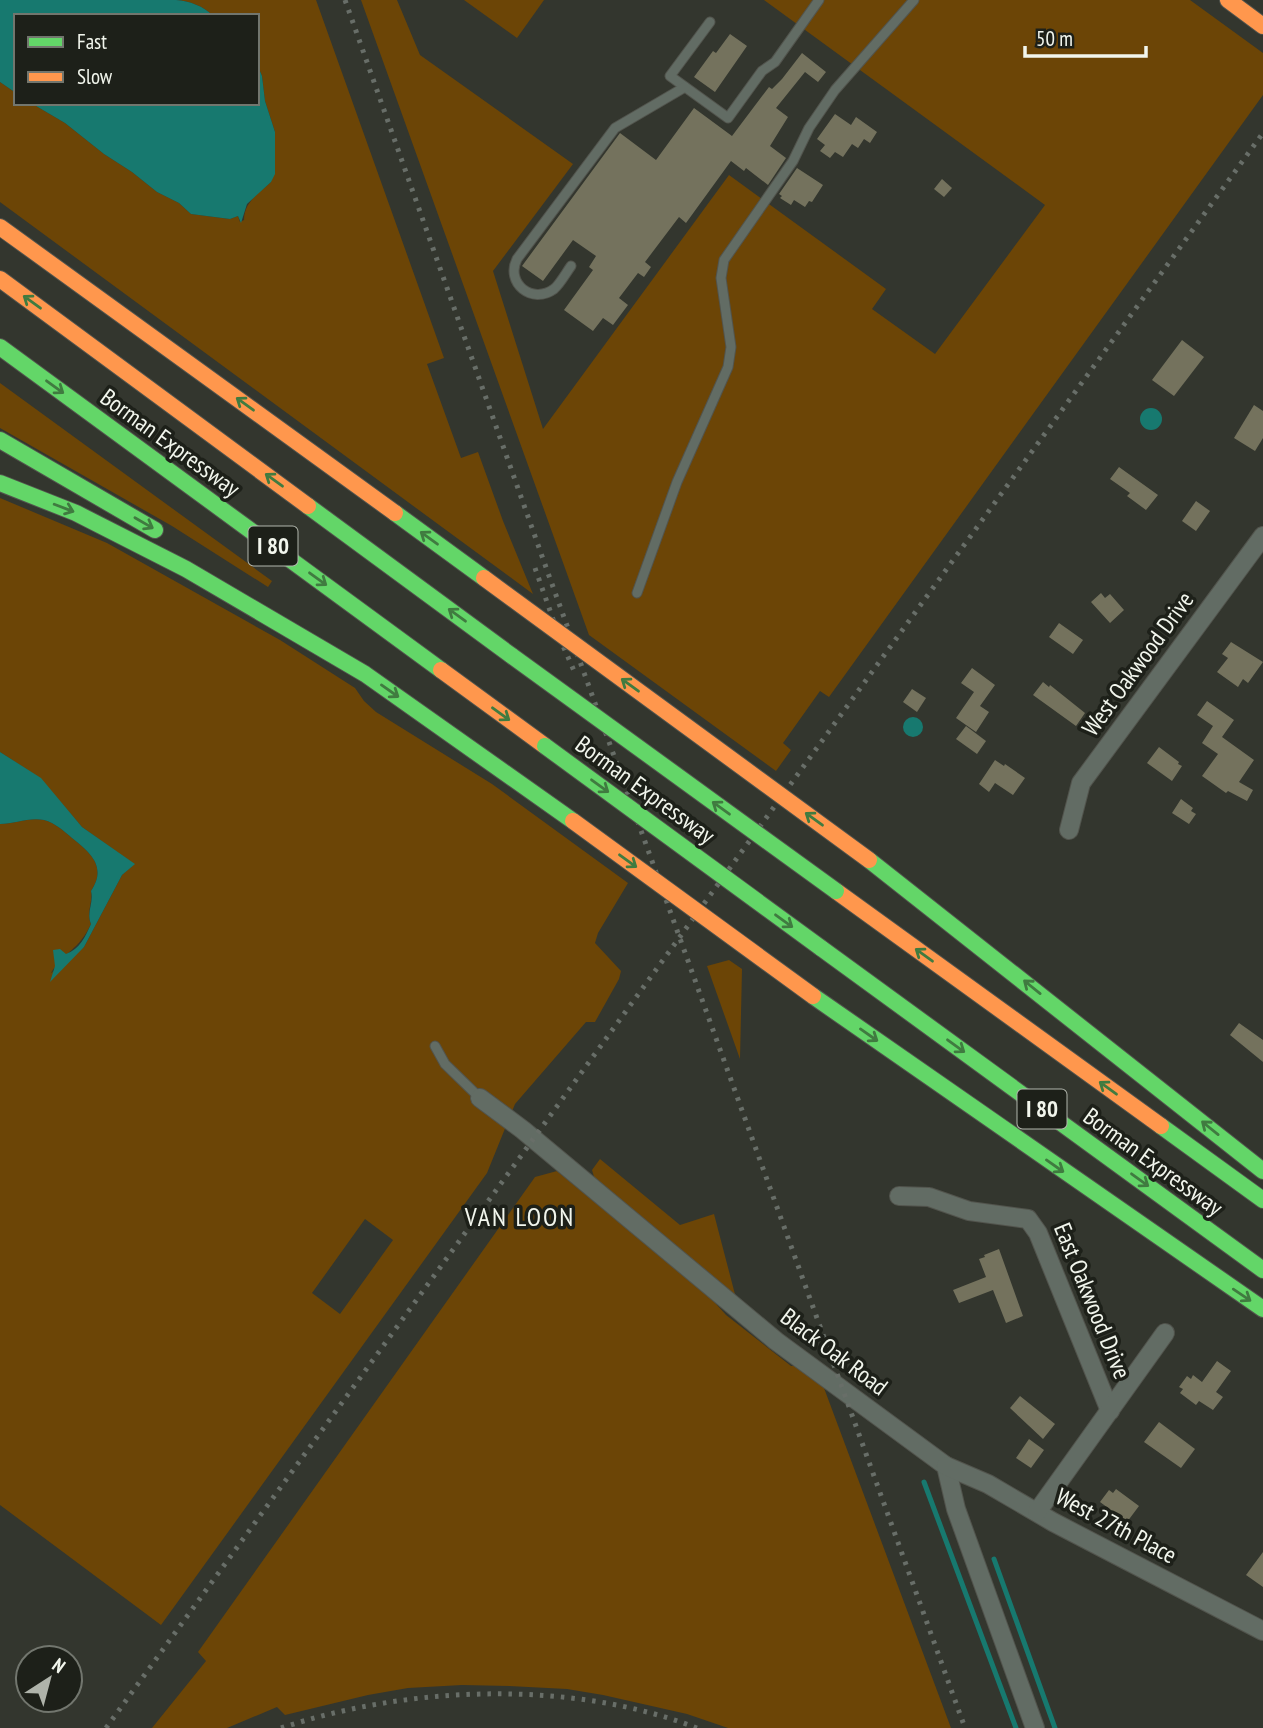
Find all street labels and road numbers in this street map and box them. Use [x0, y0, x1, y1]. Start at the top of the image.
street label: Borman Expressway [94, 381, 246, 504]
road number: I 80 [248, 526, 298, 566]
street label: West Oakwood Drive [1075, 585, 1200, 742]
street label: Borman Expressway [569, 728, 721, 851]
road number: I 80 [1018, 1090, 1066, 1128]
street label: Borman Expressway [1077, 1100, 1229, 1223]
street label: East Oakwood Drive [1047, 1218, 1138, 1383]
street label: Black Oak Road [774, 1301, 894, 1402]
street label: West 27th Place [1050, 1481, 1182, 1570]

